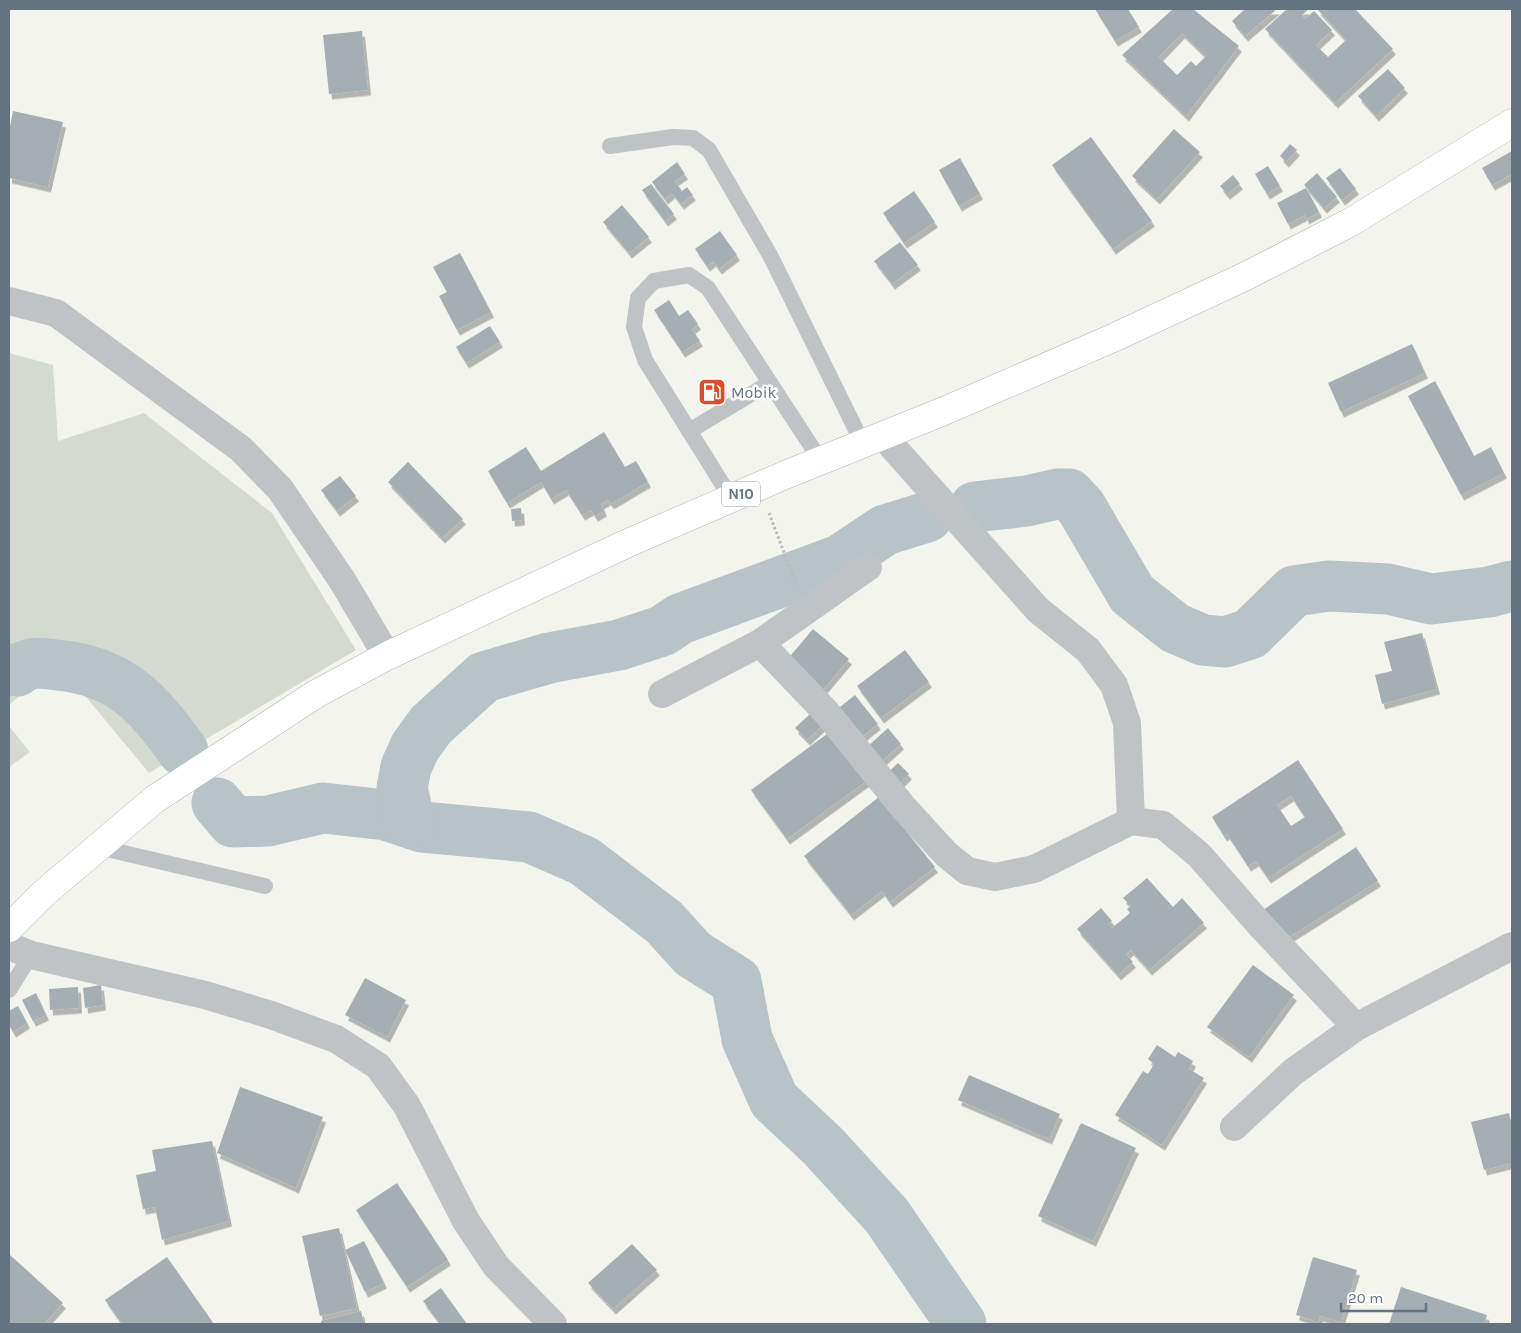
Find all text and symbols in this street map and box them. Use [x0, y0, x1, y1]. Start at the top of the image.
fuel station icon: Mobik [697, 377, 727, 407]
place label: Mobik [731, 383, 777, 402]
road number: N10 [722, 482, 760, 506]
scale bar [1341, 1280, 1426, 1312]
text: 20 m [1348, 1289, 1383, 1307]

